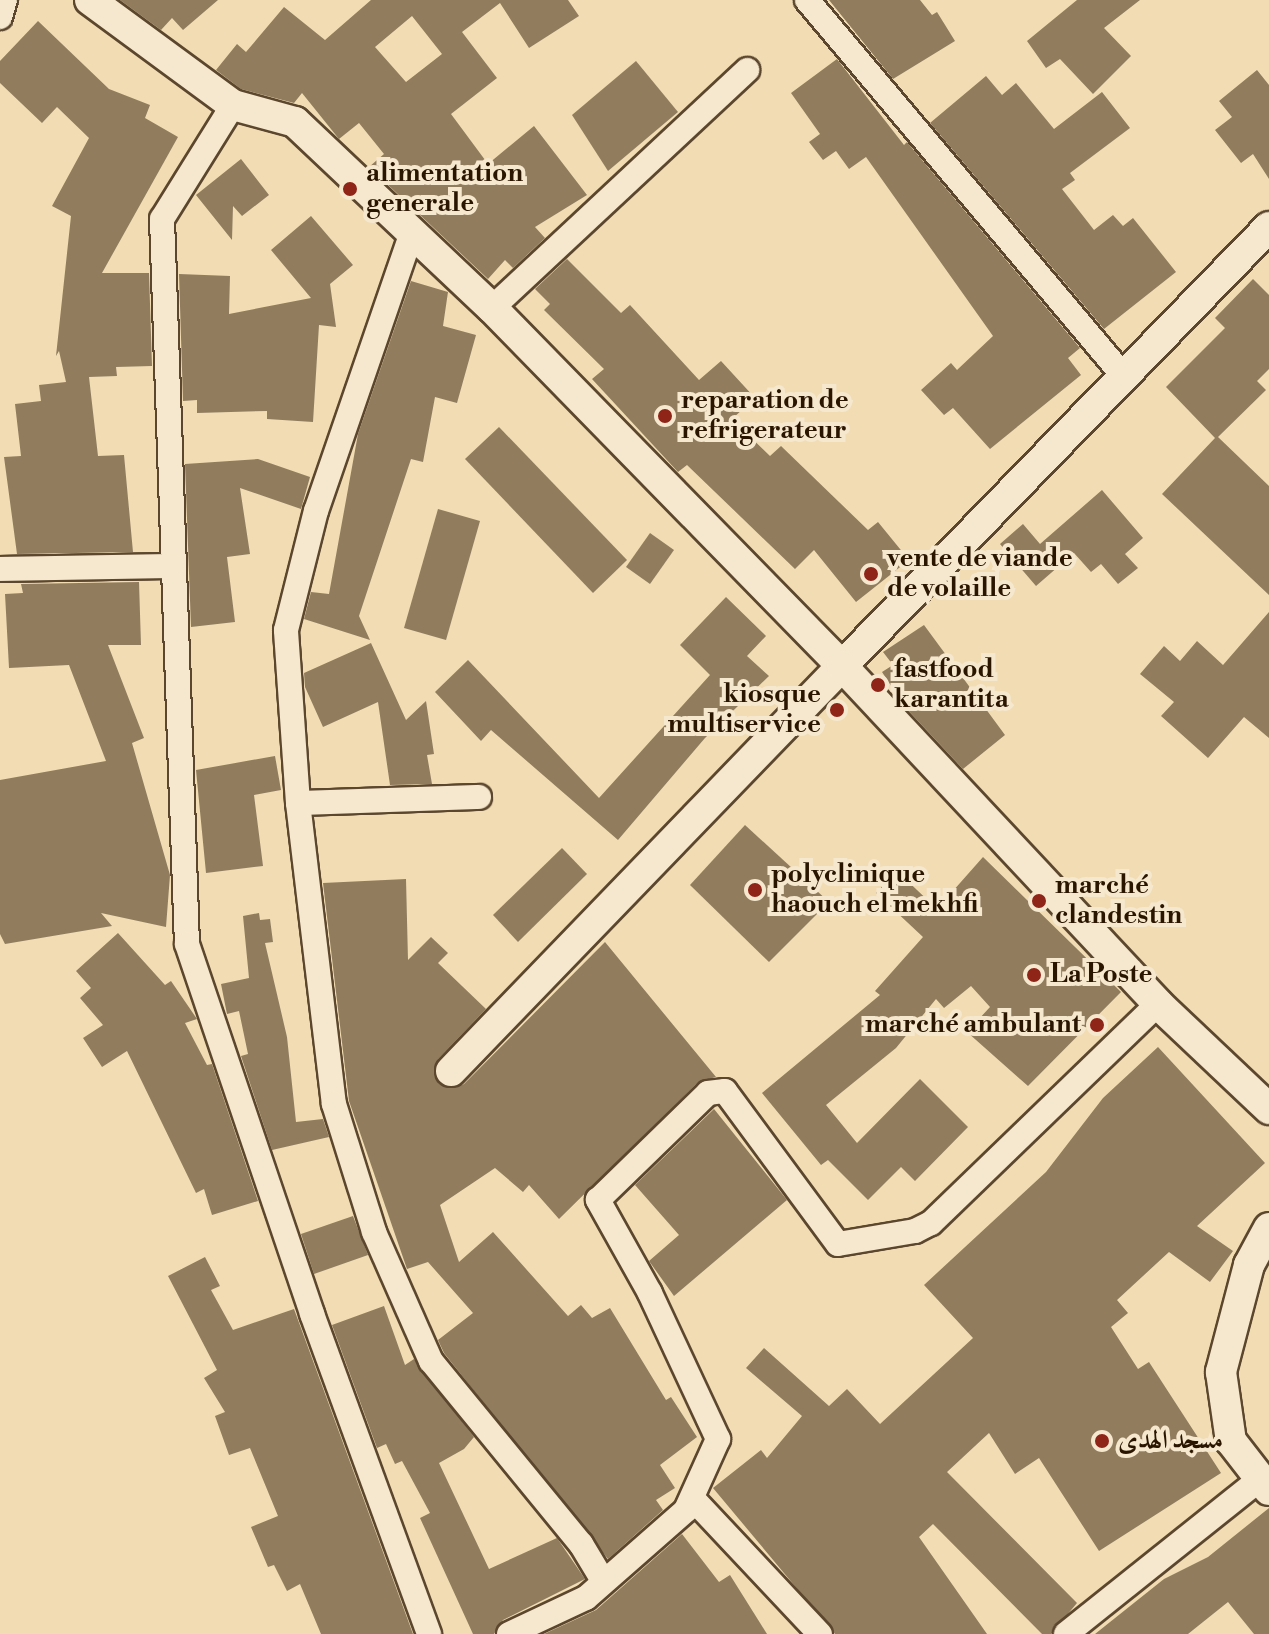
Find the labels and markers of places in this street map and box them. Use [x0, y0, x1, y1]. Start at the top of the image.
place label: alimentation generale [366, 158, 523, 220]
marker: alimentation generale [341, 180, 359, 198]
place label: reparation de refrigerateur [681, 385, 849, 446]
marker: reparation de refrigerateur [656, 407, 674, 425]
place label: vente de viande de volaille [887, 543, 1073, 604]
marker: vente de viande de volaille [862, 565, 880, 583]
place label: fastfood karantita [894, 654, 1009, 716]
marker: fastfood karantita [869, 676, 887, 694]
place label: kiosque multiservice [668, 679, 821, 740]
marker: kiosque multiservice [828, 701, 846, 719]
place label: polyclinique haouch el mekhfi [771, 859, 978, 920]
place label: marché clandestin [1055, 870, 1182, 932]
marker: polyclinique haouch el mekhfi [746, 881, 764, 899]
marker: marché clandestin [1030, 892, 1048, 910]
place label: La Poste [1050, 959, 1153, 991]
marker: La Poste [1025, 966, 1043, 984]
place label: marché ambulant [865, 1009, 1081, 1041]
marker: marché ambulant [1088, 1016, 1106, 1034]
place label: مسجد الهدى [1118, 1425, 1223, 1457]
marker: مسجد الهدى [1093, 1432, 1111, 1450]

